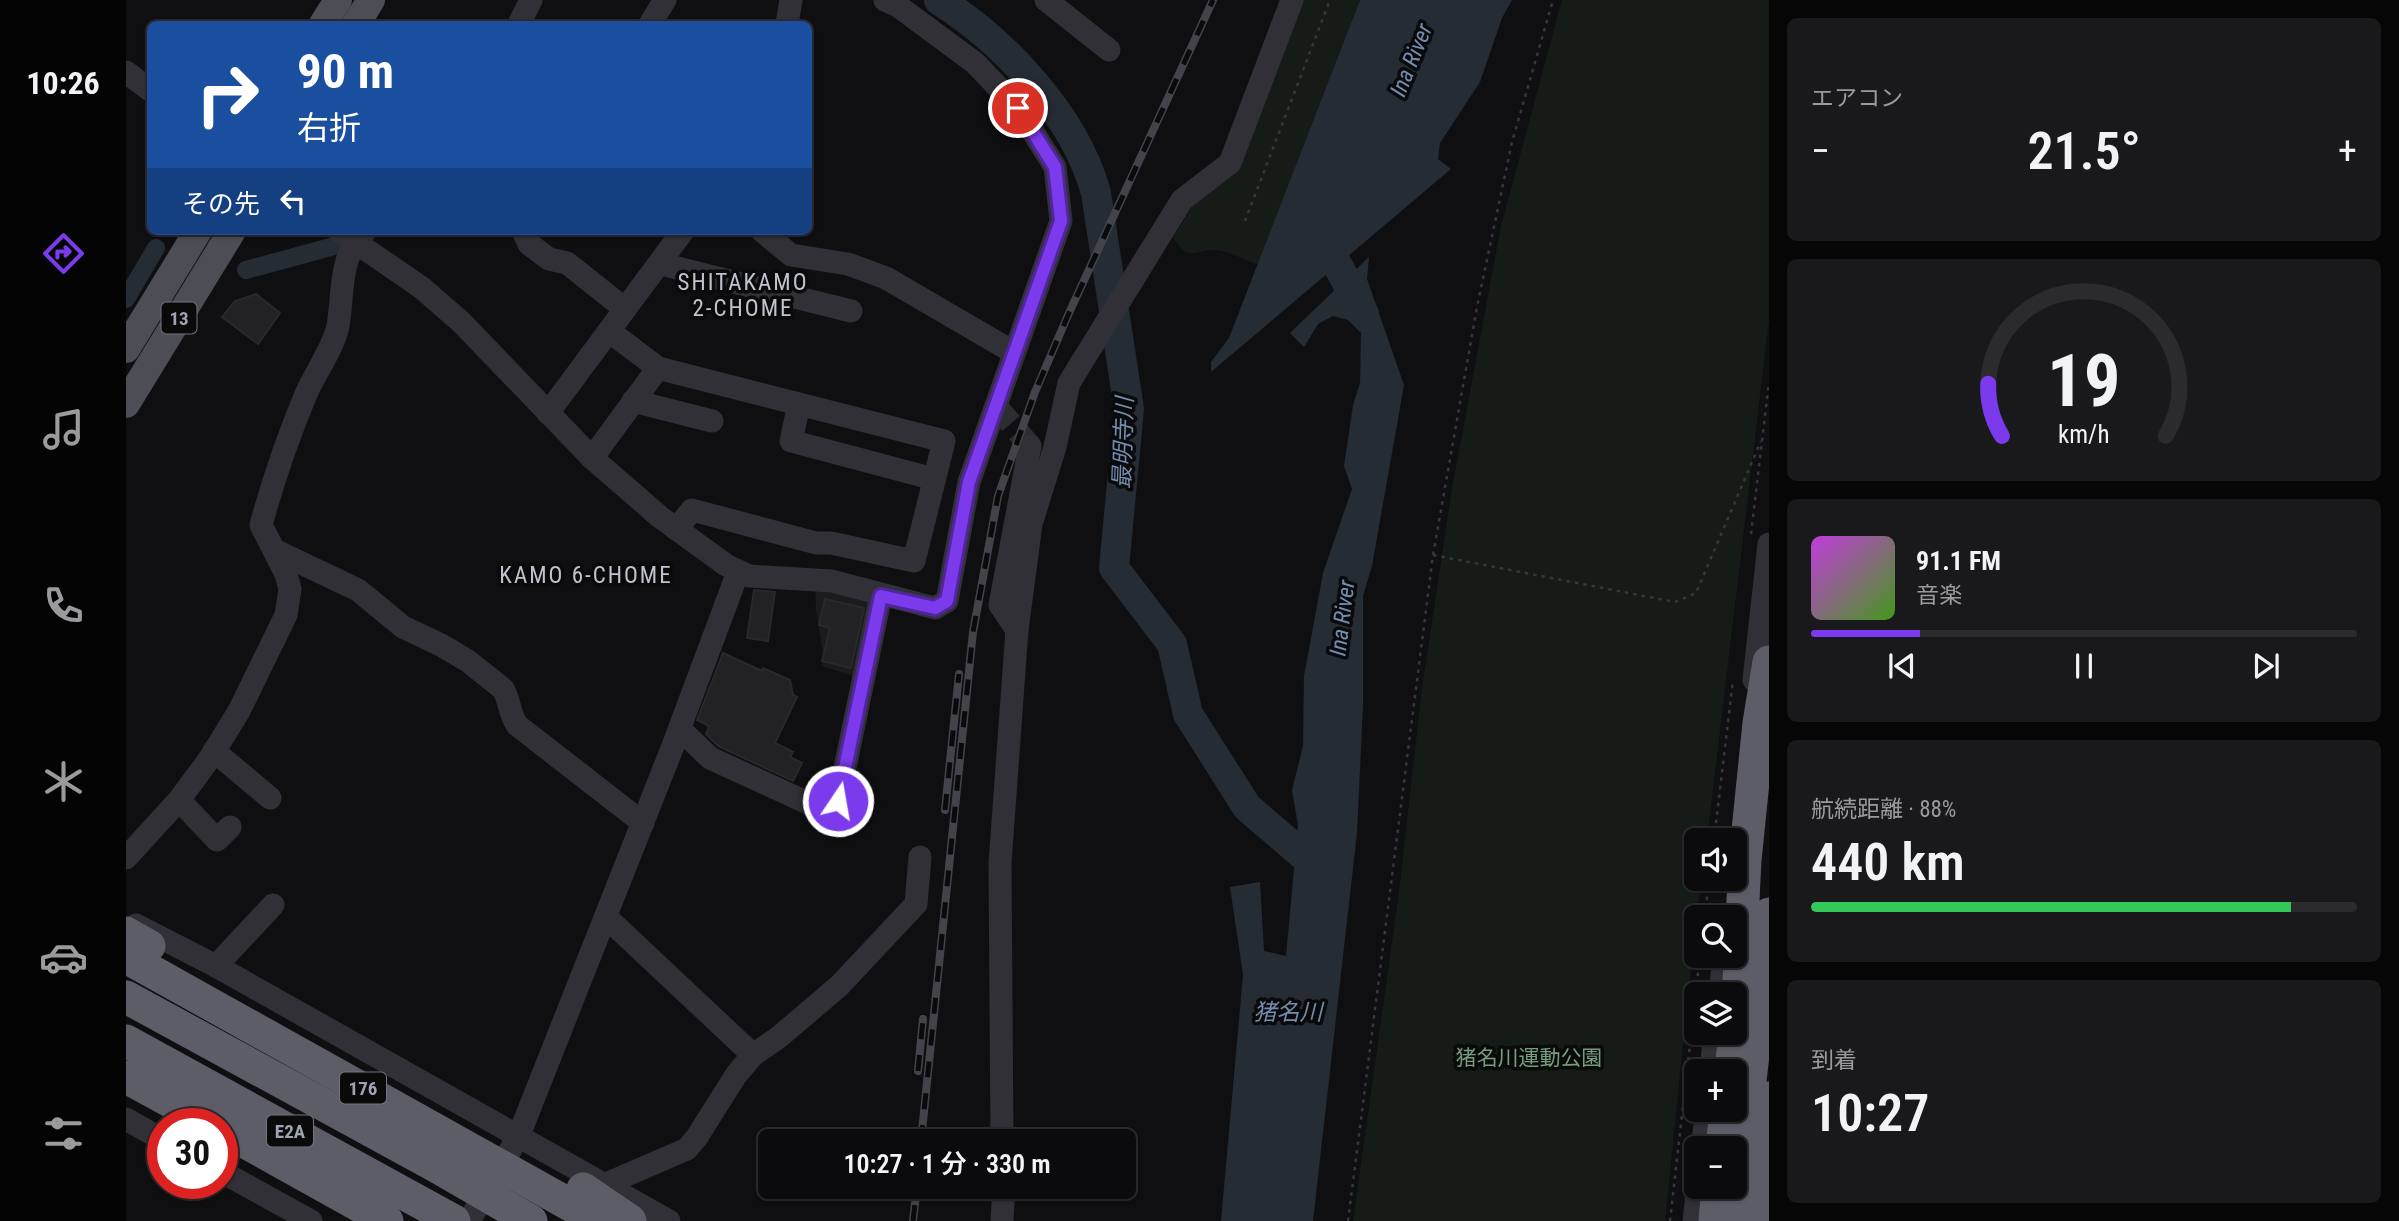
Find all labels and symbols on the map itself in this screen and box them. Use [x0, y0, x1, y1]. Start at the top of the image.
water label: Ina River [1385, 19, 1439, 100]
pin [988, 78, 1048, 138]
district label: SHITAKAMO 2-CHOME [678, 269, 808, 322]
road number: 13 [162, 302, 196, 334]
water label: 最明寺川 [1108, 394, 1139, 489]
district label: KAMO 6-CHOME [499, 562, 673, 589]
water label: Ina River [1324, 578, 1361, 657]
position arrow [801, 764, 875, 838]
water label: 猪名川 [1254, 999, 1326, 1026]
park label: 猪名川運動公園 [1456, 1046, 1603, 1070]
road number: 176 [340, 1072, 386, 1104]
speed limit sign: 30 [147, 1108, 238, 1199]
road number: E2A [267, 1116, 313, 1147]

